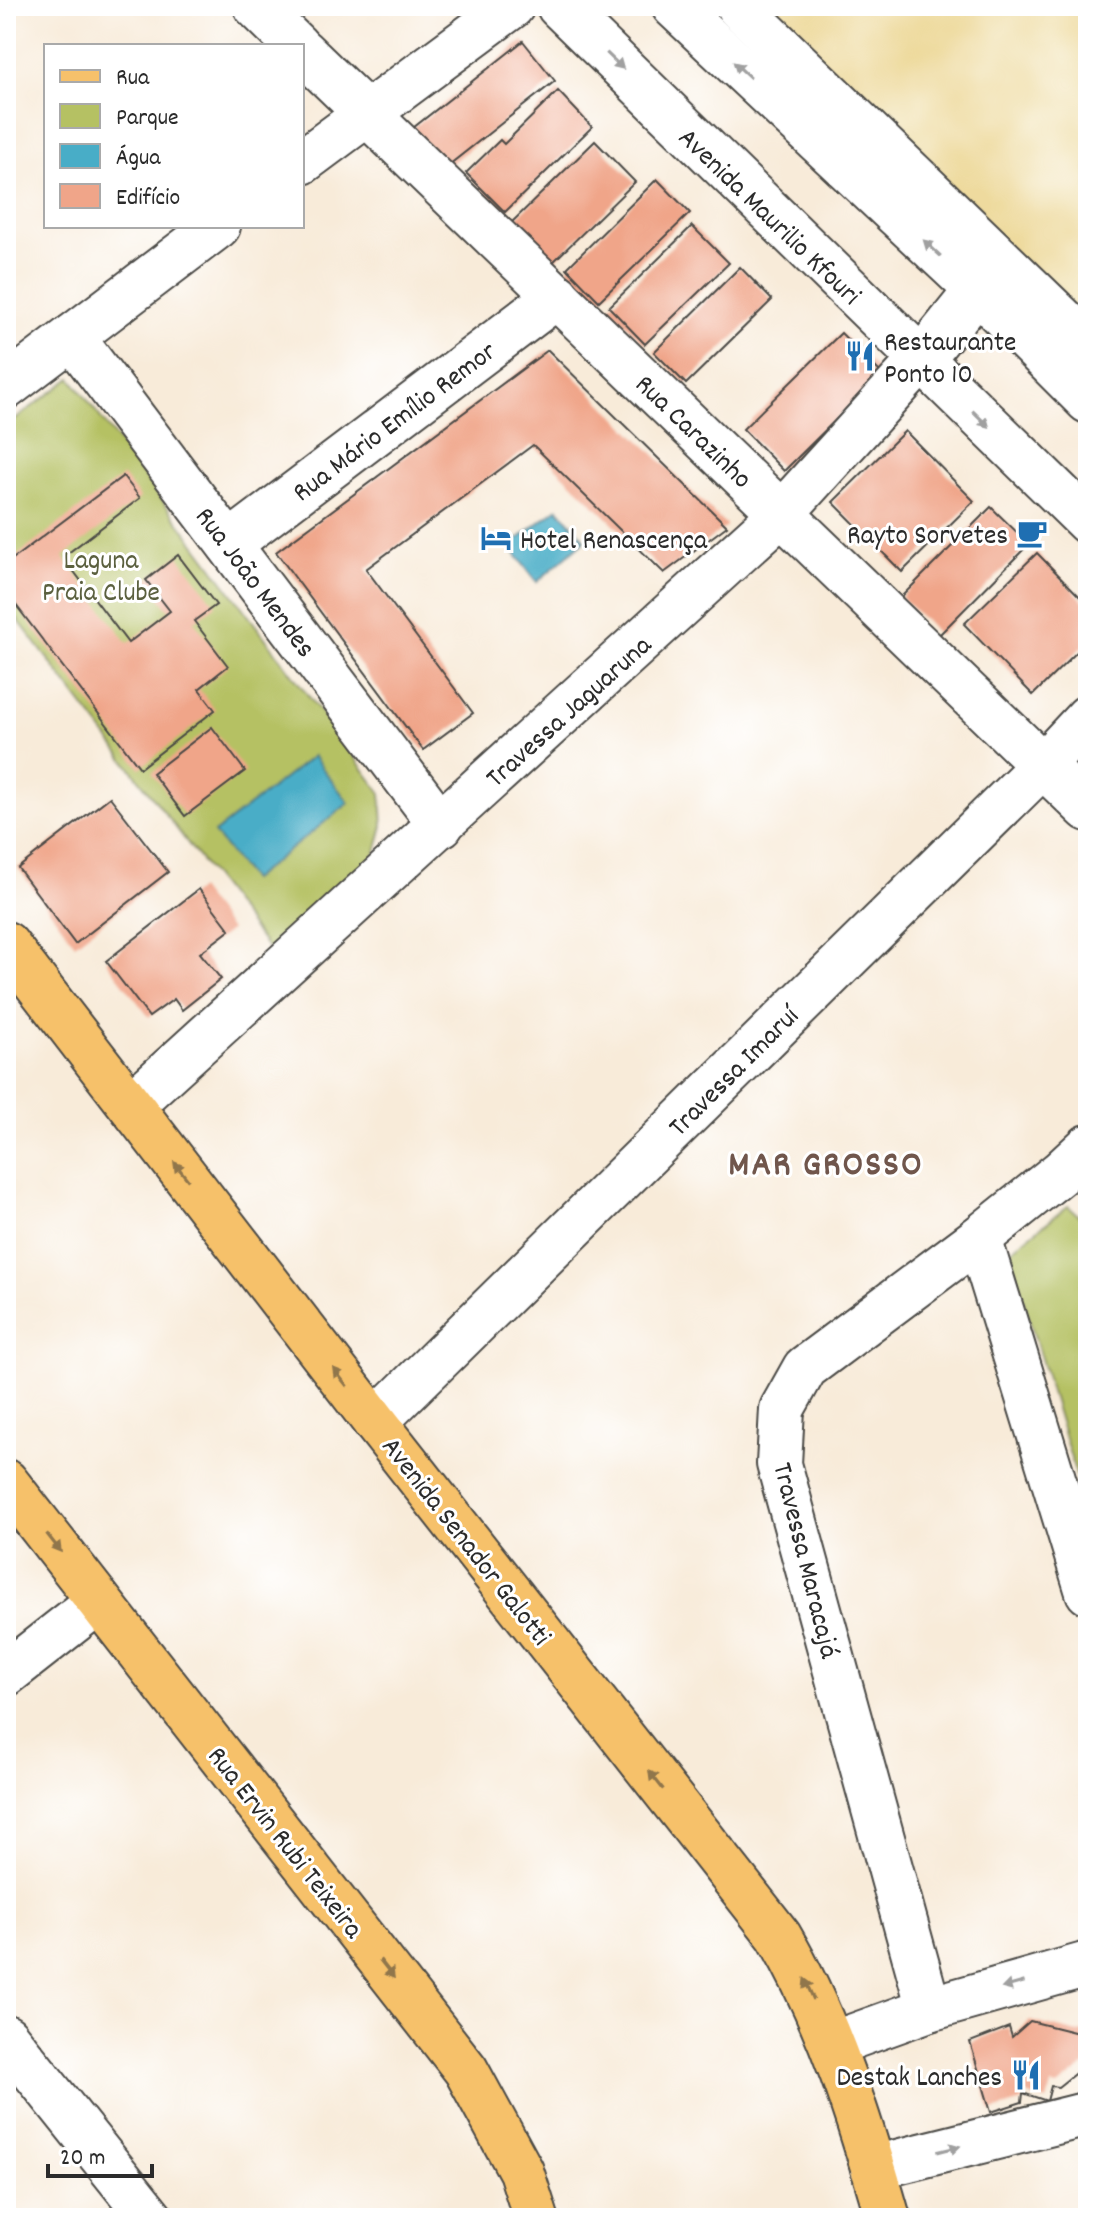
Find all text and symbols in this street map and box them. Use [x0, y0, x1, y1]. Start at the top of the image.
legend [44, 44, 304, 228]
one-way arrow [605, 51, 624, 69]
text: Rua [116, 62, 150, 96]
one-way arrow [733, 62, 752, 80]
text: Parque [116, 102, 179, 136]
street label: Avenida Maurilio Kfouri [667, 121, 868, 317]
text: Água [116, 142, 161, 176]
text: Edifício [116, 182, 180, 216]
one-way arrow [923, 239, 942, 258]
place label: Restaurante Ponto 10 [884, 325, 1016, 397]
street label: Rua Mário Emílio Remor [286, 334, 507, 514]
restaurant icon: Restaurante Ponto 10 [843, 339, 877, 373]
street label: Rua Carazinho [624, 367, 759, 500]
one-way arrow [971, 410, 990, 428]
street label: Rua João Mendes [183, 500, 323, 668]
cafe icon: Rayto Sorvetes [1015, 516, 1049, 550]
place label: Rayto Sorvetes [847, 518, 1008, 558]
hotel icon: Hotel Renascença [479, 521, 513, 555]
place label: Hotel Renascença [520, 523, 708, 563]
park label: Laguna Praia Clube [42, 543, 160, 615]
street label: Travessa Jaguaruna [479, 628, 663, 799]
street label: Travessa Imaruí [661, 998, 811, 1148]
district label: MAR GROSSO [728, 1141, 924, 1193]
one-way arrow [174, 1161, 190, 1181]
one-way arrow [333, 1367, 349, 1387]
street label: Avenida Senador Galotti [370, 1430, 558, 1656]
street label: Travessa Maracajá [759, 1459, 847, 1663]
one-way arrow [45, 1533, 62, 1553]
street label: Rua Ervin Rubi Teixeira [195, 1740, 371, 1949]
one-way arrow [649, 1770, 665, 1790]
one-way arrow [378, 1959, 394, 1979]
one-way arrow [802, 1978, 815, 2001]
one-way arrow [1000, 1979, 1024, 1992]
restaurant icon: Destak Lanches [1009, 2058, 1043, 2092]
place label: Destak Lanches [836, 2060, 1002, 2100]
scale bar [48, 2128, 152, 2178]
text: 20 m [60, 2142, 106, 2176]
one-way arrow [937, 2143, 962, 2155]

